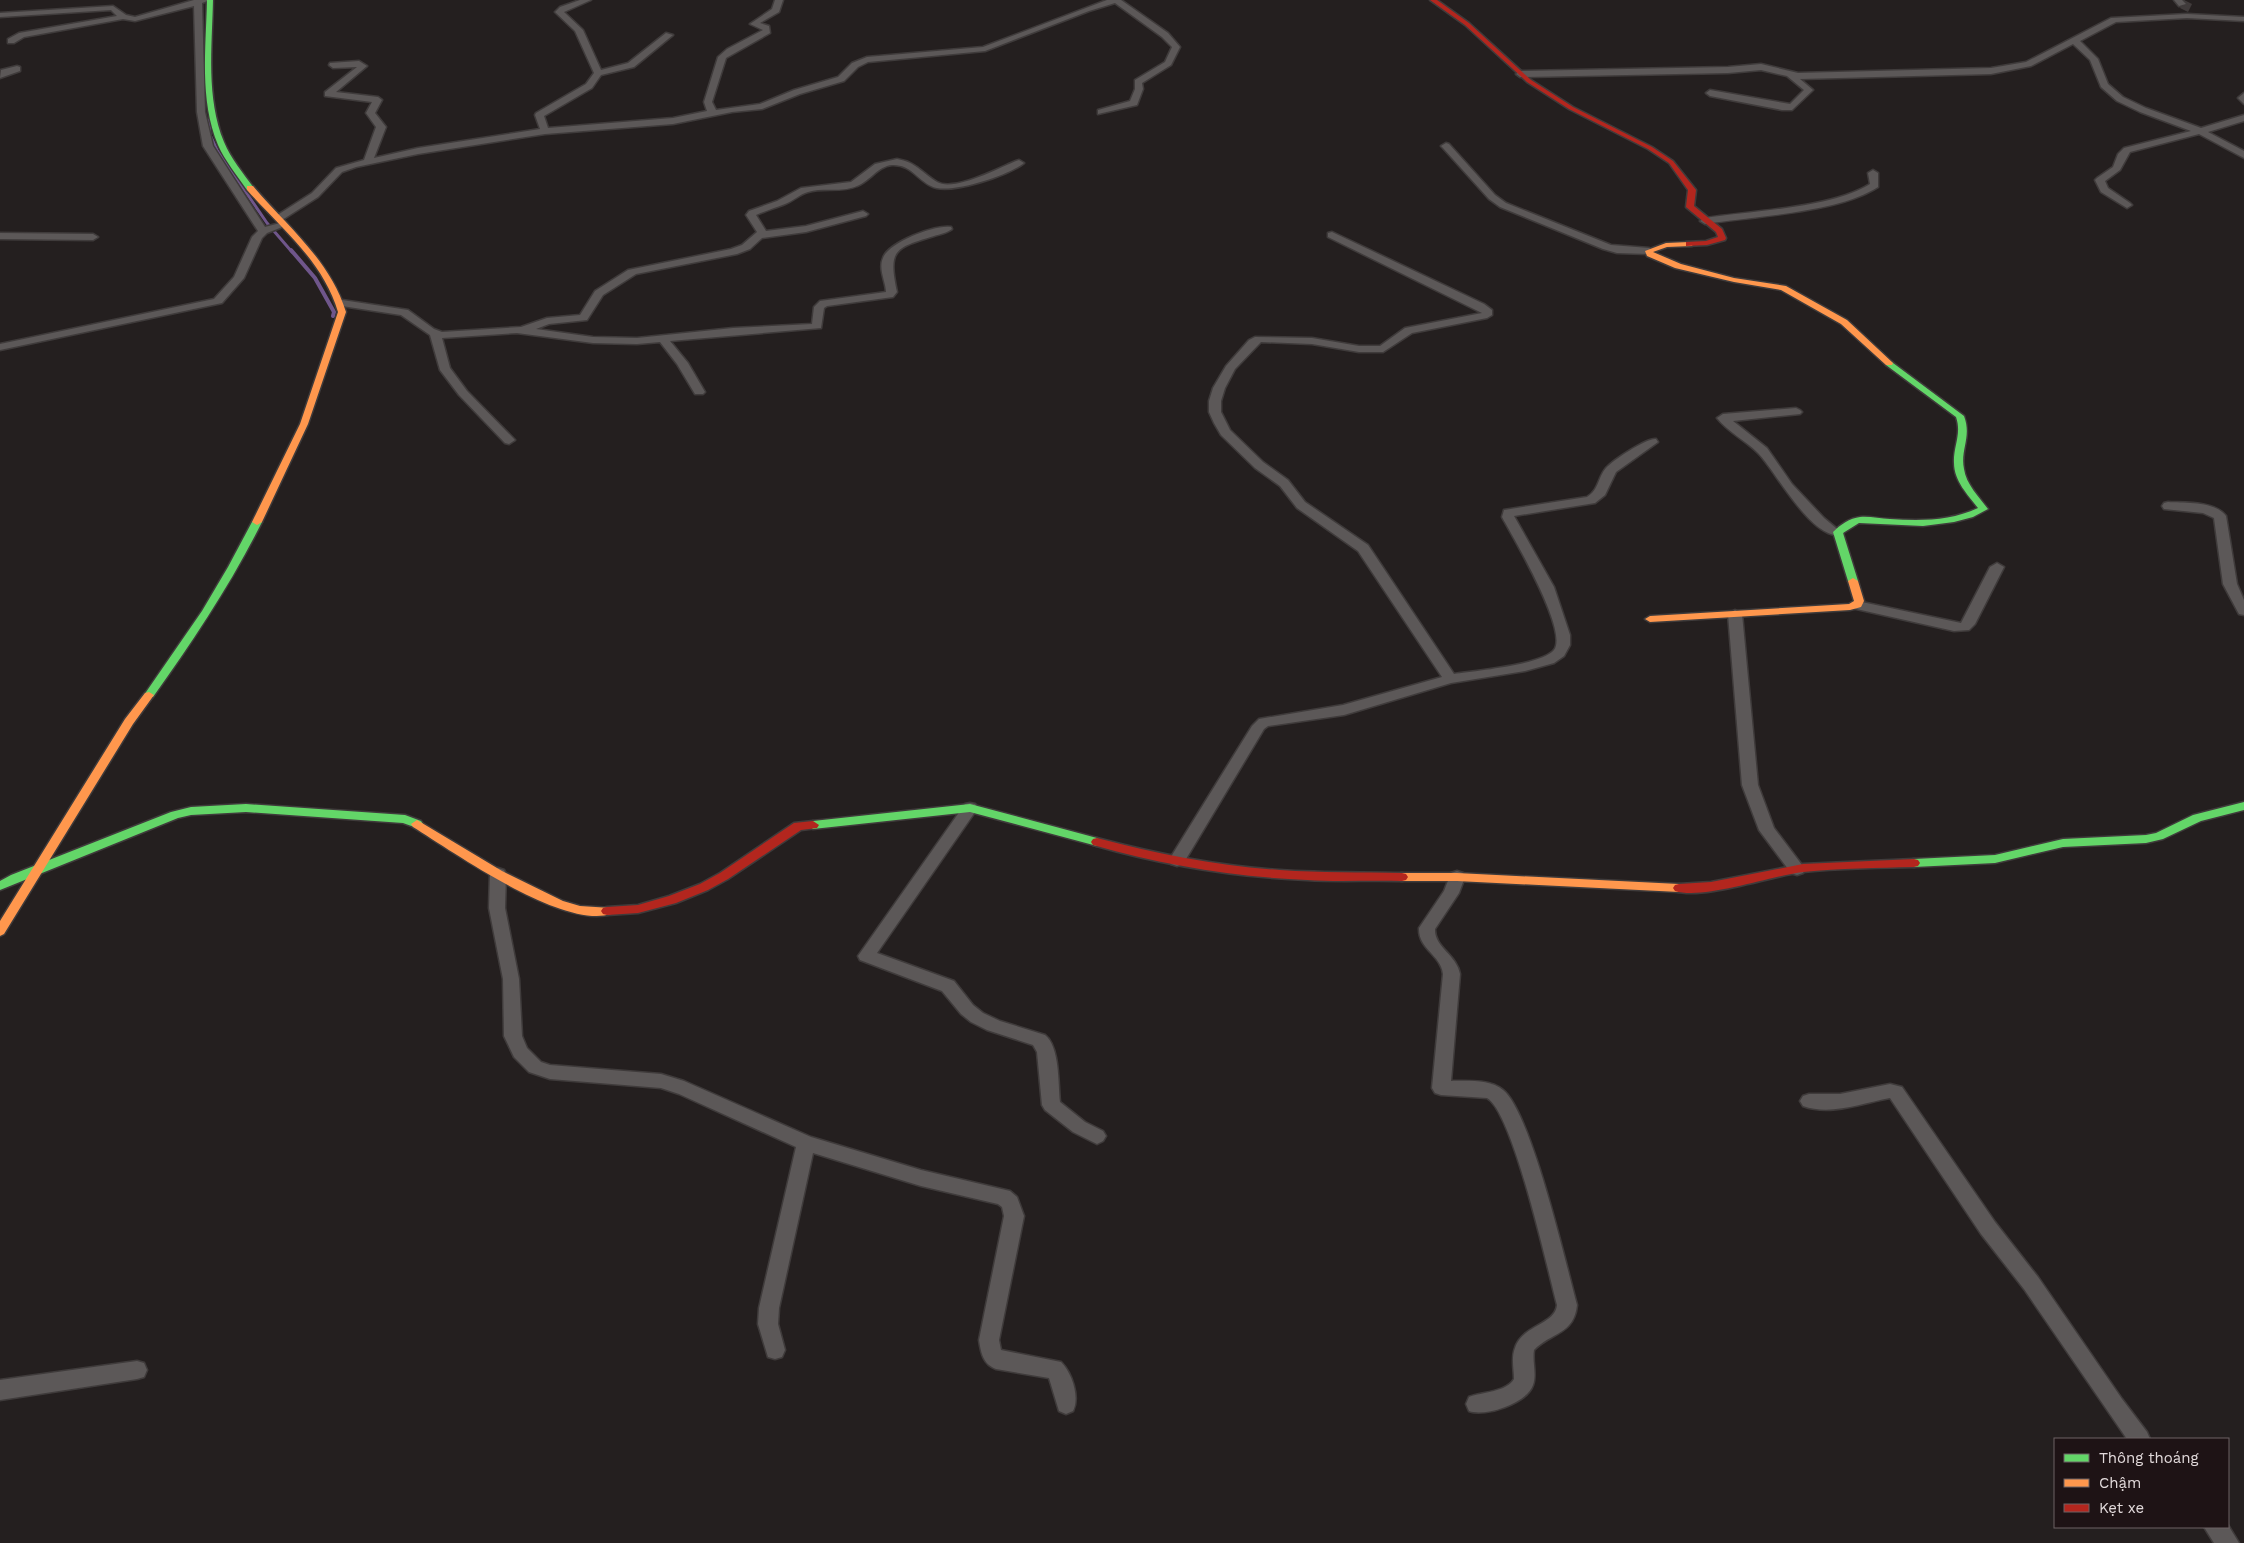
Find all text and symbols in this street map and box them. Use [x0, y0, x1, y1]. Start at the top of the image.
legend [2054, 1438, 2229, 1528]
text: Thông thoáng [2099, 1449, 2198, 1467]
text: Chậm [2099, 1474, 2141, 1492]
text: Kẹt xe [2099, 1499, 2144, 1517]

